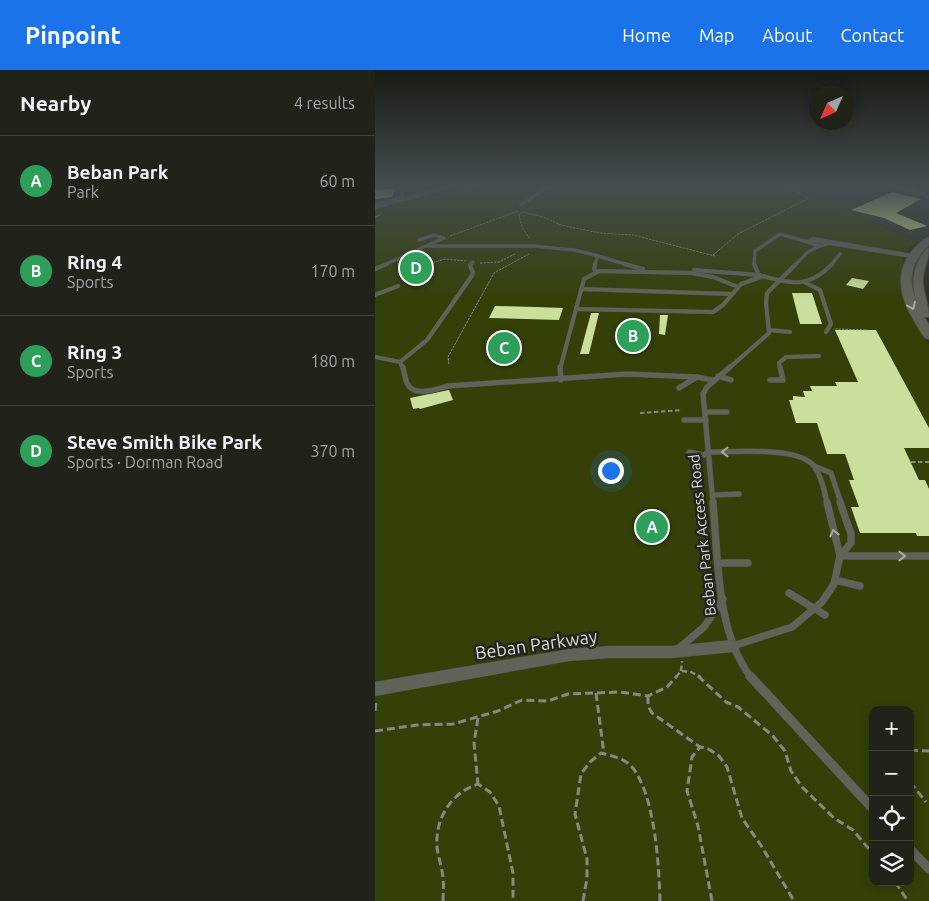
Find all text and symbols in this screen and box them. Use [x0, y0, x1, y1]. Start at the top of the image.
text: Pinpoint [25, 22, 121, 49]
text: Home [622, 25, 671, 45]
text: Map [699, 25, 734, 45]
text: About [762, 25, 812, 45]
text: Contact [840, 25, 904, 45]
north arrow [809, 85, 854, 130]
text: Nearby [20, 91, 91, 115]
text: 4 results [294, 94, 355, 112]
text: Beban Park [67, 161, 168, 183]
text: A [30, 172, 42, 190]
text: 60 m [319, 172, 355, 190]
text: Park [67, 183, 99, 201]
pin: D [400, 249, 432, 287]
text: Ring 4 [67, 251, 122, 273]
text: B [31, 262, 41, 280]
text: 170 m [310, 262, 355, 280]
text: Sports [67, 273, 113, 291]
one-way arrow [906, 301, 916, 310]
pin: B [617, 317, 649, 355]
pin: C [488, 329, 520, 367]
text: Ring 3 [67, 341, 122, 363]
text: C [31, 352, 41, 370]
text: 180 m [310, 352, 355, 370]
text: Sports [67, 363, 113, 381]
text: Steve Smith Bike Park [67, 431, 262, 453]
text: D [30, 442, 42, 460]
text: 370 m [310, 442, 355, 460]
one-way arrow [721, 447, 728, 457]
text: Sports · Dorman Road [67, 453, 223, 471]
street label: Beban Park Access Road [685, 453, 719, 617]
your location [598, 458, 624, 484]
pin: A [636, 508, 668, 546]
one-way arrow [829, 528, 840, 537]
one-way arrow [898, 551, 906, 561]
street label: Beban Parkway [474, 625, 599, 662]
map controls [869, 706, 914, 886]
button: + [869, 706, 914, 751]
button: − [869, 751, 914, 796]
button: locate [869, 796, 914, 841]
button: layers [869, 841, 914, 886]

